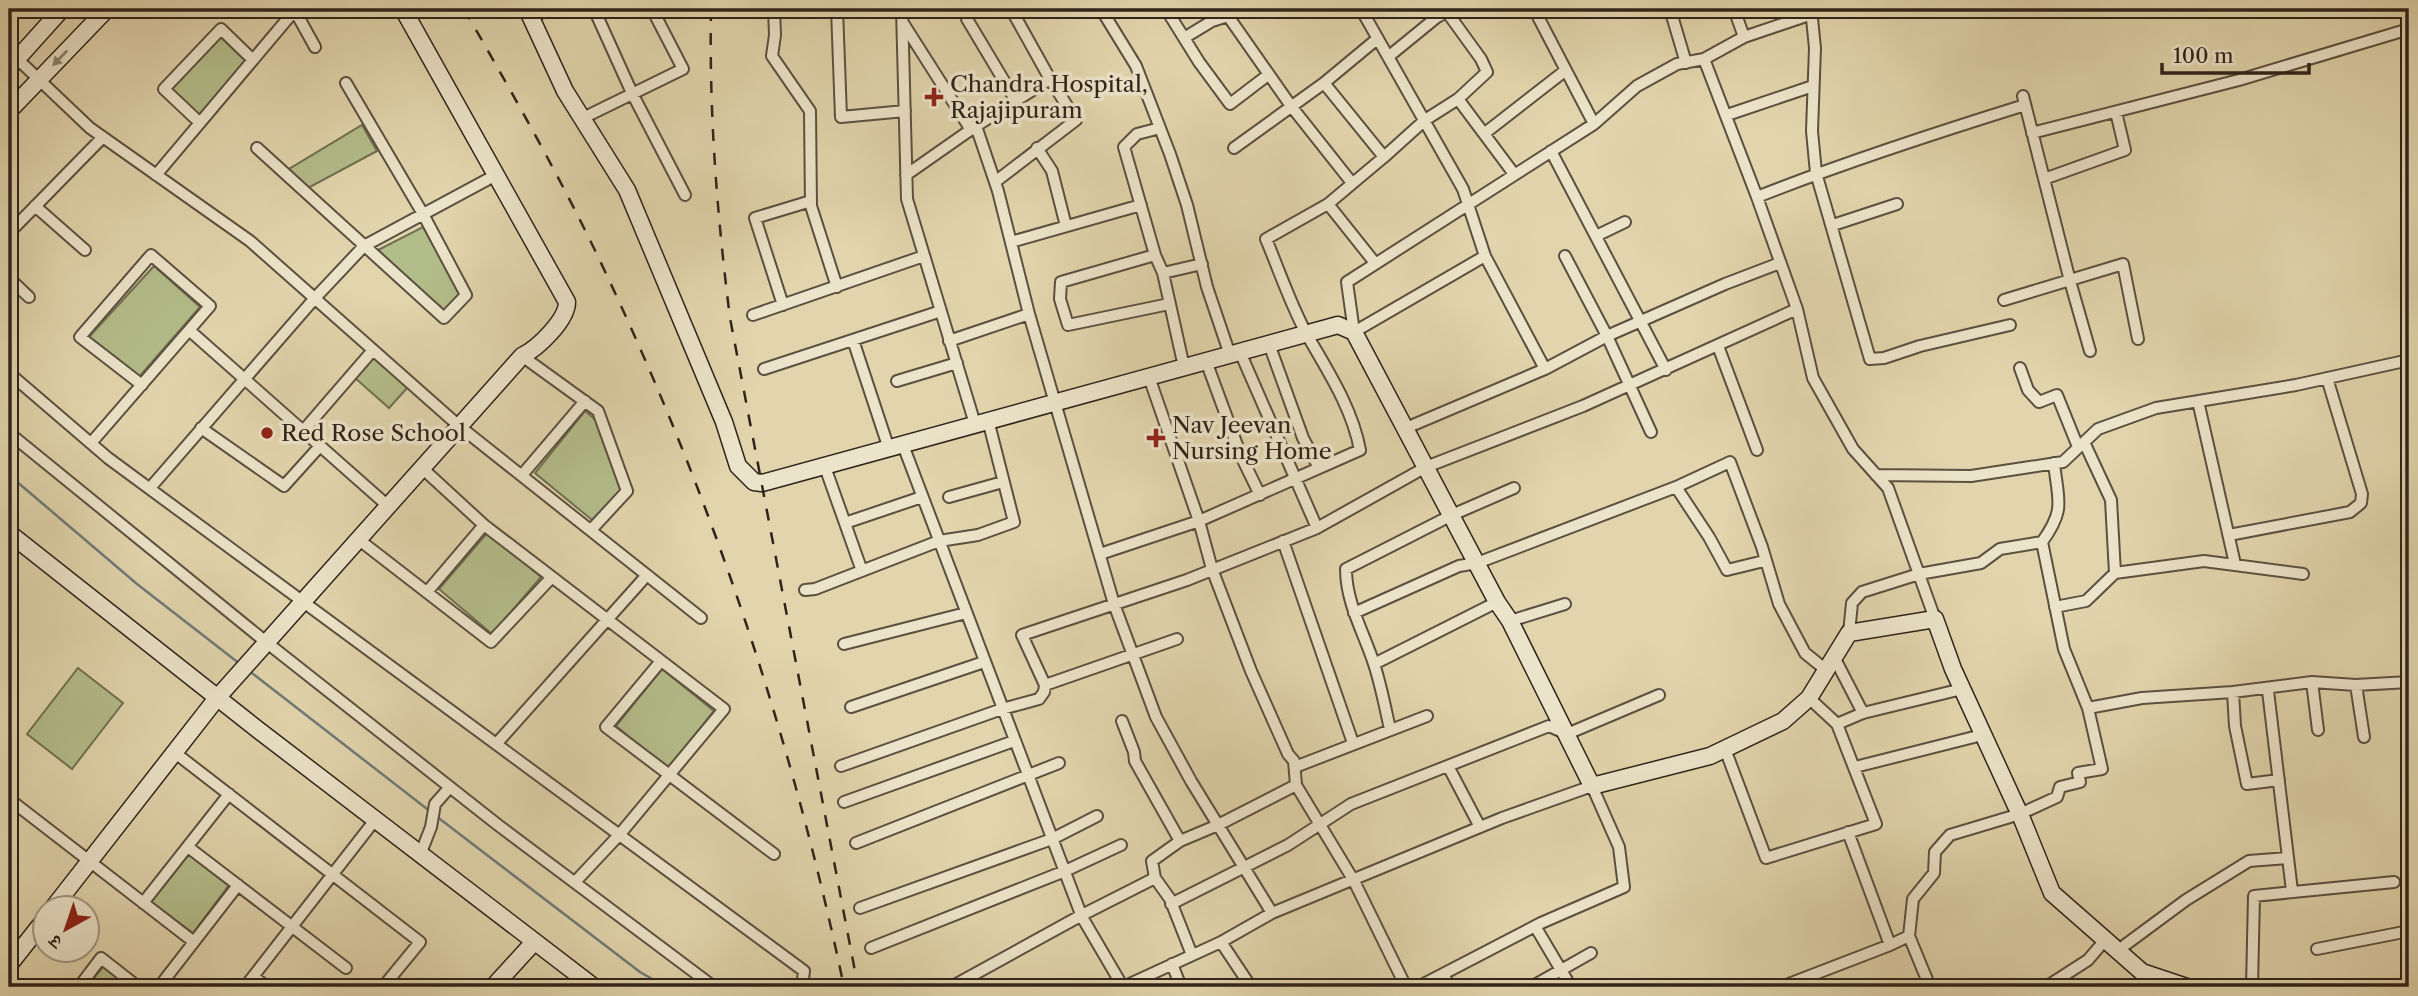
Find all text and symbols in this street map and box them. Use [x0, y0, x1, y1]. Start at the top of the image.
scale bar [2162, 32, 2310, 76]
text: 100 m [2173, 43, 2234, 68]
one-way arrow [52, 49, 68, 66]
place label: Chandra Hospital, Rajajipuram [950, 70, 1148, 124]
marker: Chandra Hospital, Rajajipuram [924, 87, 944, 107]
place label: Nav Jeevan Nursing Home [1172, 411, 1332, 465]
place label: Red Rose School [281, 419, 466, 447]
marker: Red Rose School [259, 425, 275, 441]
marker: Nav Jeevan Nursing Home [1146, 428, 1166, 448]
north arrow [32, 894, 102, 964]
text: उ [43, 929, 68, 955]

